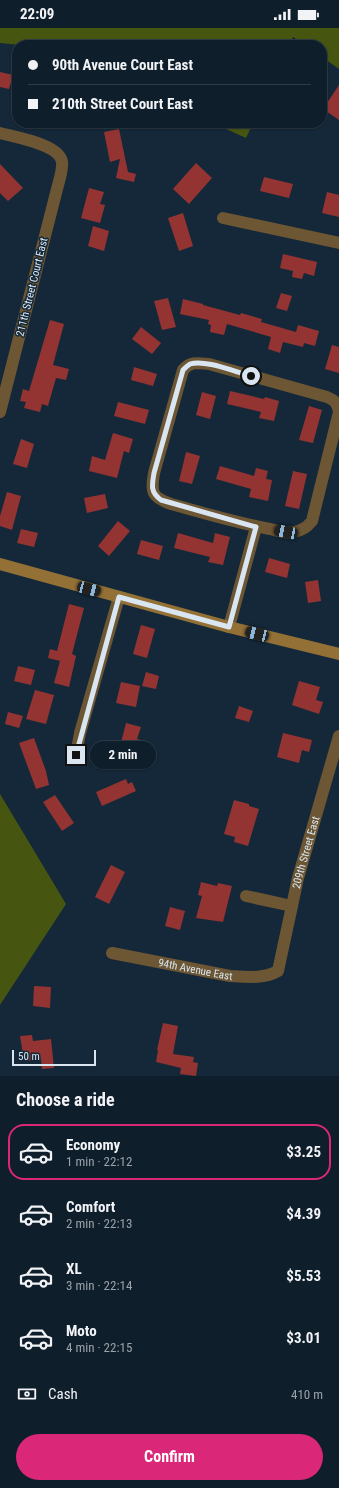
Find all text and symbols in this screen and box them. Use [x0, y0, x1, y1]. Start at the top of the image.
text: 22:09 [20, 5, 54, 23]
text: 90th Avenue Court East [52, 56, 193, 74]
text: 210th Street Court East [52, 95, 193, 113]
street label: 211th Street Court East [13, 236, 51, 338]
route start [242, 367, 260, 385]
car [273, 524, 299, 540]
car [76, 580, 102, 598]
car [244, 625, 270, 643]
callout: 2 min [90, 741, 156, 769]
route end [67, 746, 85, 764]
text: 2 min [109, 747, 137, 762]
street label: 209th Street East [289, 815, 322, 890]
street label: 94th Avenue East [157, 956, 233, 983]
scale bar [12, 1048, 96, 1067]
text: 50 m [18, 1050, 40, 1063]
text: Choose a ride [16, 1089, 115, 1110]
icon: car [18, 1134, 54, 1170]
text: Economy [66, 1136, 120, 1154]
text: $3.25 [286, 1143, 321, 1161]
text: 1 min · 22:12 [66, 1154, 132, 1169]
icon: car [18, 1196, 54, 1232]
text: Comfort [66, 1198, 115, 1216]
text: $4.39 [286, 1205, 321, 1223]
text: 2 min · 22:13 [66, 1216, 132, 1231]
icon: car [18, 1258, 54, 1294]
text: XL [66, 1260, 82, 1278]
text: $5.53 [286, 1267, 321, 1285]
text: 3 min · 22:14 [66, 1278, 132, 1293]
icon: car [18, 1320, 54, 1356]
text: Moto [66, 1322, 97, 1340]
text: $3.01 [286, 1329, 321, 1347]
text: 4 min · 22:15 [66, 1340, 132, 1355]
icon: cash [16, 1383, 38, 1405]
text: Cash [48, 1385, 78, 1403]
text: 410 m [291, 1387, 323, 1402]
button: Confirm [16, 1434, 323, 1480]

